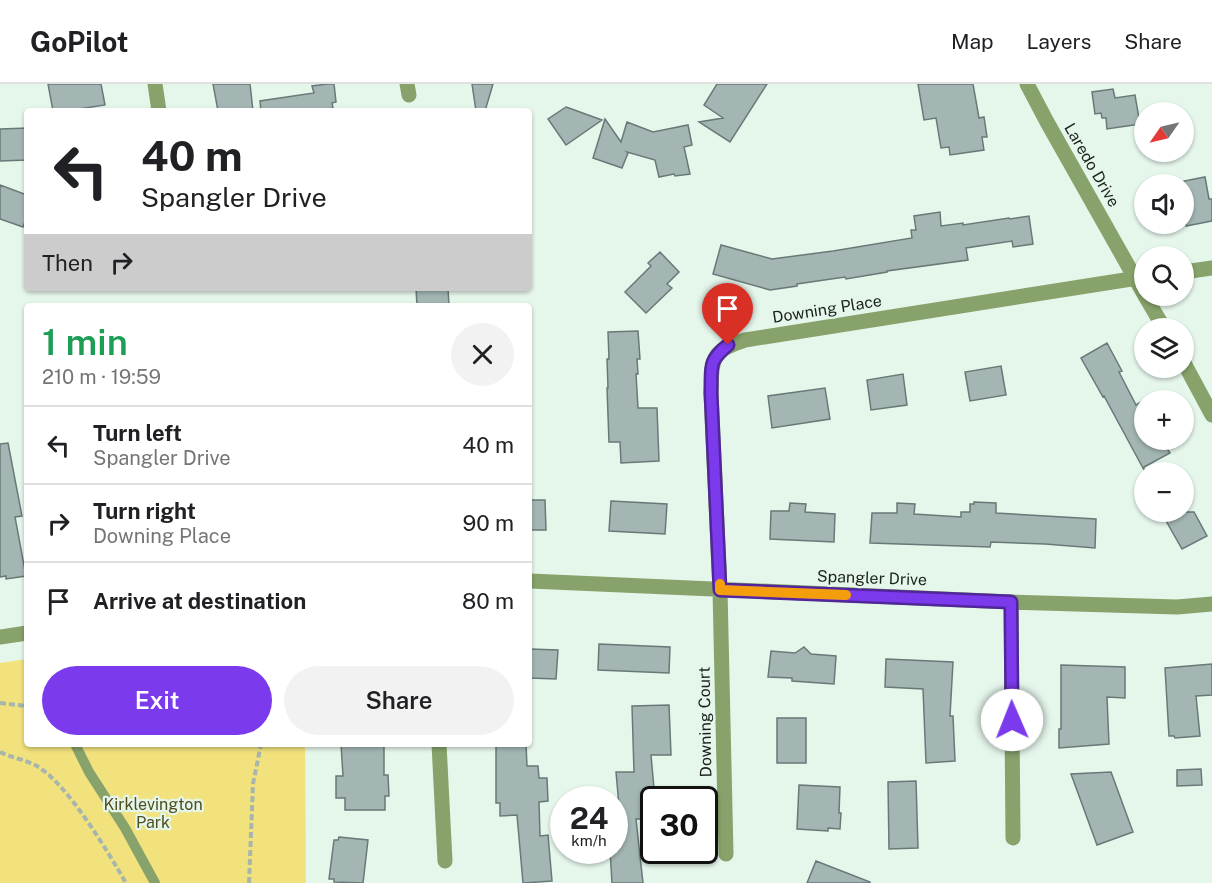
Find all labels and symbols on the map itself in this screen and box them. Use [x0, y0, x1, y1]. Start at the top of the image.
north arrow [1134, 102, 1194, 162]
street label: Laredo Drive [1060, 120, 1124, 210]
pin [702, 283, 753, 345]
street label: Downing Place [771, 291, 883, 327]
street label: Spangler Drive [817, 567, 927, 589]
street label: Downing Court [695, 667, 715, 777]
position arrow [980, 688, 1044, 752]
speed limit sign: 30 [640, 786, 718, 864]
park label: Kirklevington Park [103, 795, 203, 832]

